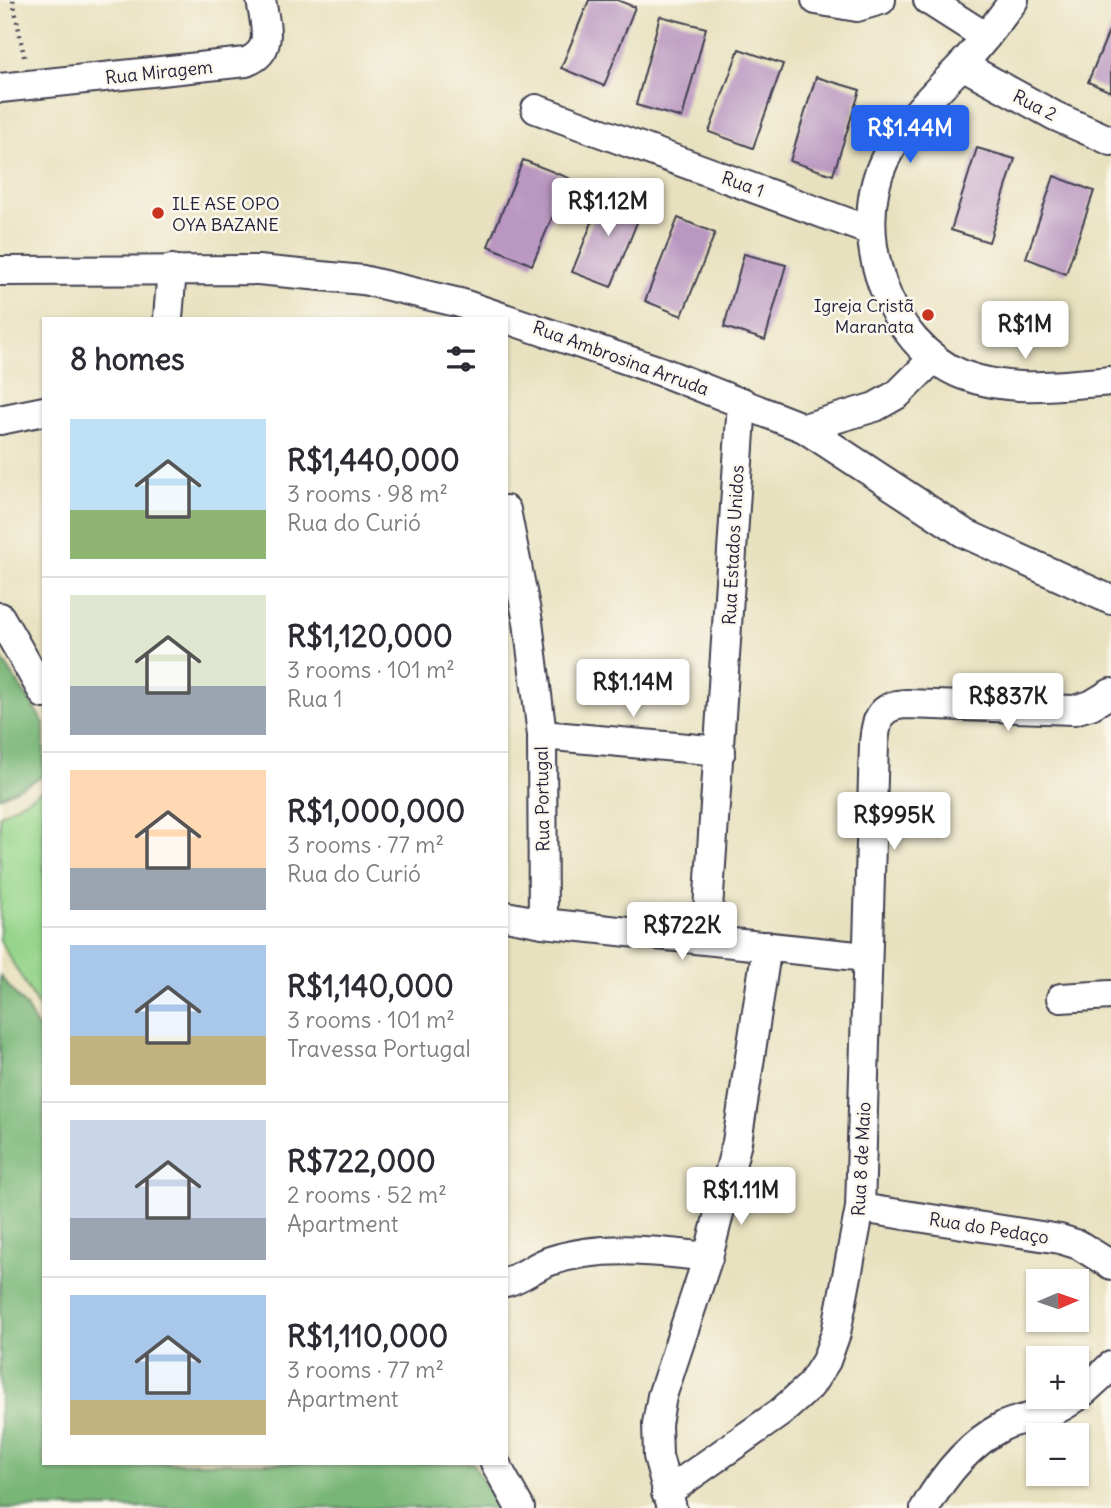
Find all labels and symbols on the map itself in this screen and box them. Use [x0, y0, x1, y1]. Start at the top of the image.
street label: Rua Miragem [104, 55, 214, 89]
street label: Rua 2 [1009, 84, 1061, 126]
pin: R$1.44M [845, 106, 975, 165]
street label: Rua 1 [719, 166, 767, 202]
pin: R$1.12M [543, 178, 673, 238]
place label: ILE ASE OPO OYA BAZANE [172, 192, 280, 236]
marker: ILE ASE OPO OYA BAZANE [150, 205, 166, 221]
place label: Igreja Cristã Maranata [814, 294, 914, 338]
pin: R$1M [984, 302, 1066, 361]
marker: Igreja Cristã Maranata [920, 307, 936, 323]
street label: Rua Ambrosina Arruda [530, 315, 712, 401]
street label: Rua Estados Unidos [717, 464, 749, 626]
pin: R$1.14M [568, 660, 698, 719]
pin: R$837K [951, 674, 1065, 733]
street label: Rua Portugal [530, 746, 554, 852]
pin: R$995K [837, 792, 951, 852]
pin: R$722K [625, 902, 739, 962]
street label: Rua 8 de Maio [847, 1101, 875, 1217]
pin: R$1.11M [676, 1168, 806, 1227]
street label: Rua do Pedaço [927, 1207, 1051, 1249]
north arrow [1026, 1269, 1088, 1332]

